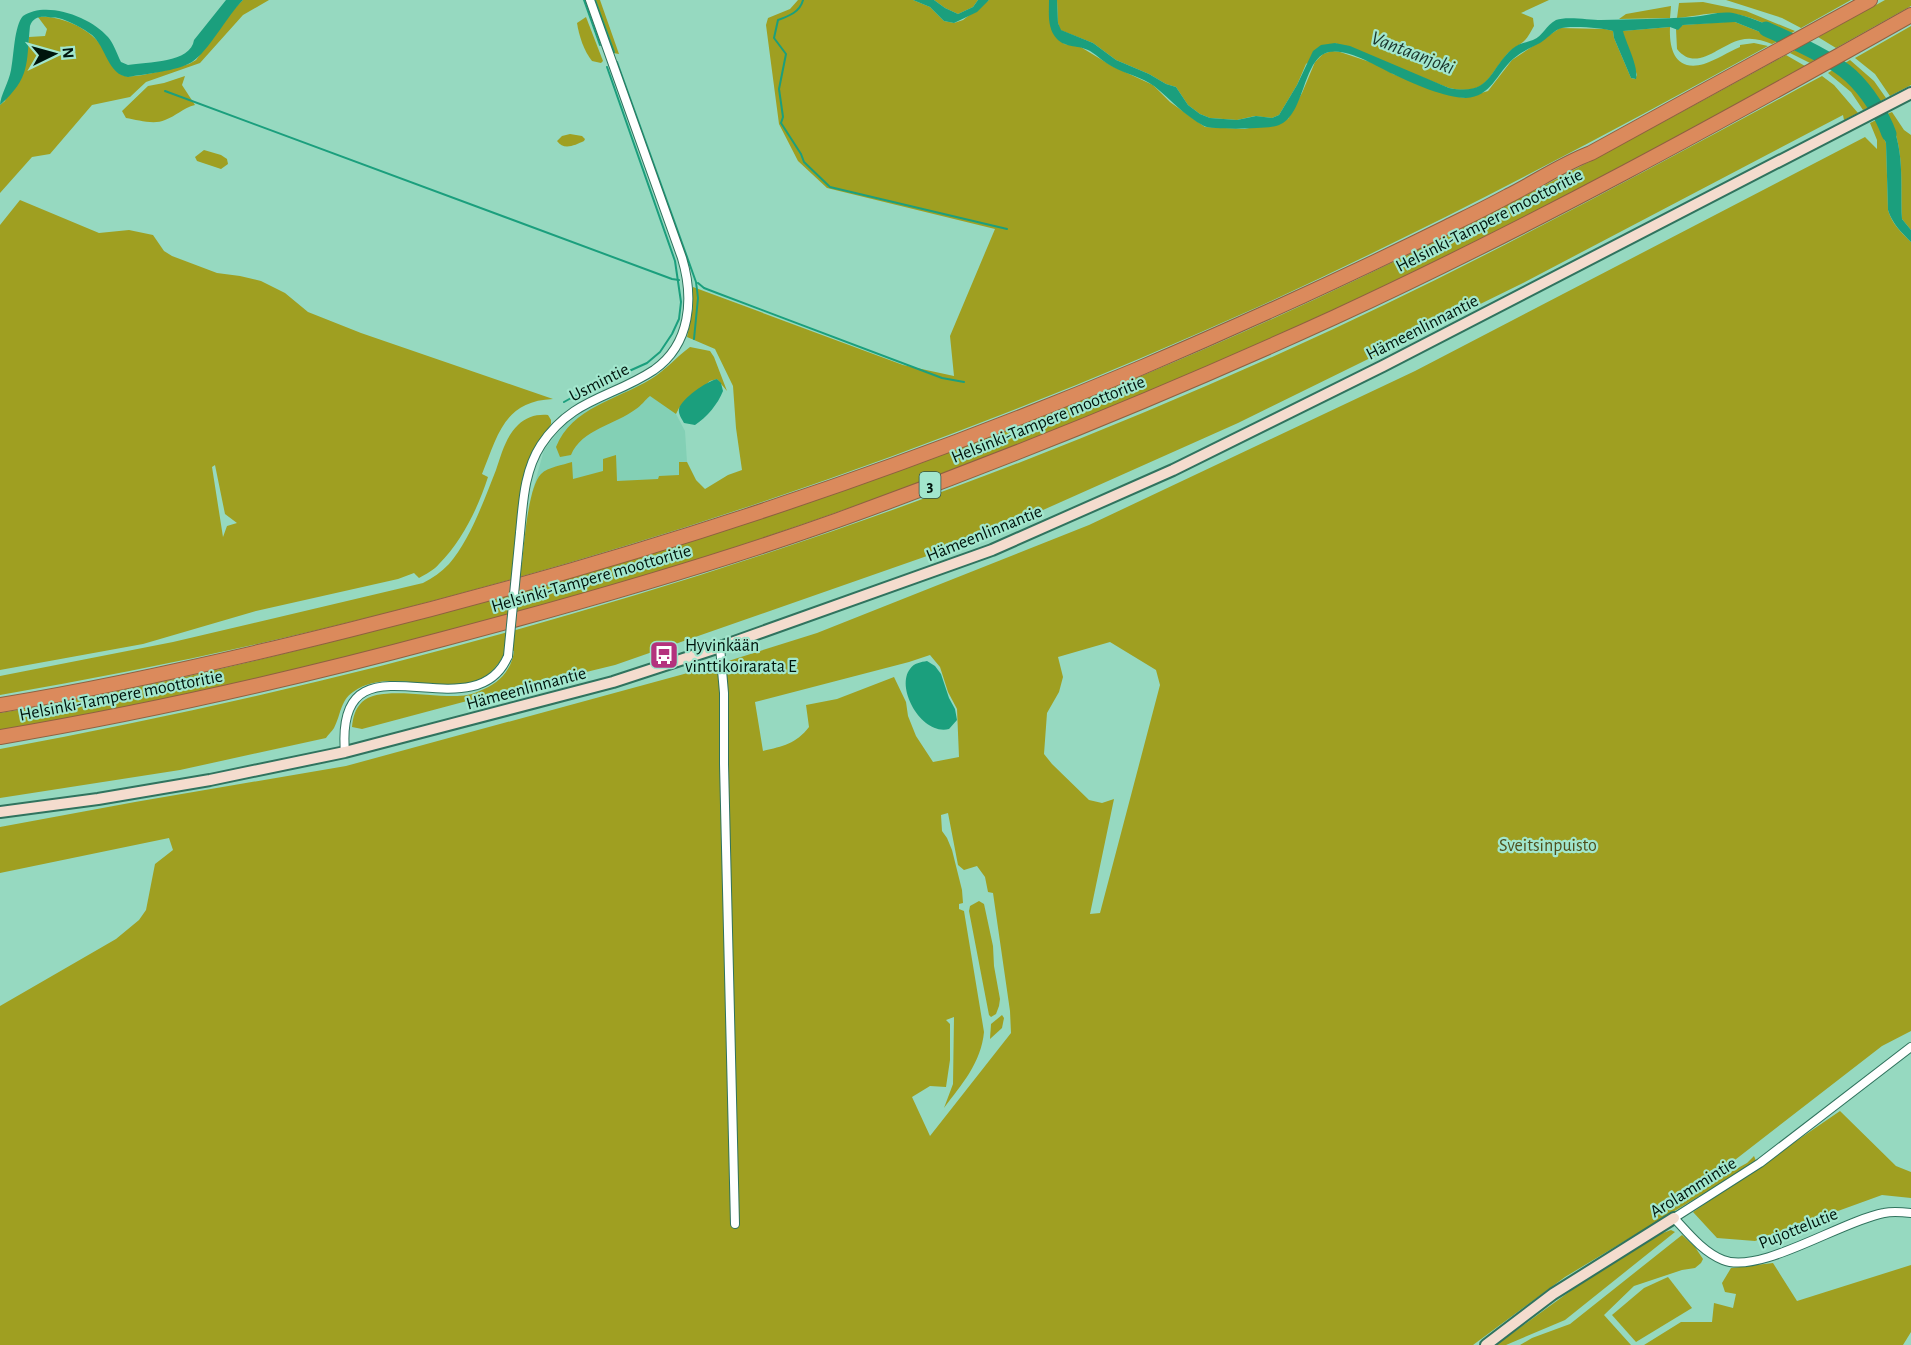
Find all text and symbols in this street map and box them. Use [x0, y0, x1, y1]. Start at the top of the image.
north arrow [24, 24, 84, 84]
water label: Vantaanjoki [1368, 28, 1457, 78]
text: N [59, 47, 76, 59]
street label: Helsinki-Tampere moottoritie [1393, 166, 1586, 276]
street label: Hämeenlinnantie [1363, 292, 1482, 364]
street label: Usmintie [567, 360, 632, 406]
street label: Helsinki-Tampere moottoritie [949, 373, 1148, 467]
road number: 3 [920, 472, 940, 498]
street label: Hämeenlinnantie [924, 502, 1045, 565]
street label: Helsinki-Tampere moottoritie [489, 542, 693, 616]
place label: Hyvinkään vinttikoirarata E [685, 637, 797, 676]
bus stop icon: Hyvinkään vinttikoirarata E [648, 639, 680, 671]
street label: Hämeenlinnantie [464, 664, 588, 714]
street label: Helsinki-Tampere moottoritie [18, 667, 225, 725]
park label: Sveitsinpuisto [1499, 837, 1597, 855]
street label: Arolammintie [1647, 1154, 1740, 1221]
street label: Pujottelutie [1756, 1205, 1840, 1253]

